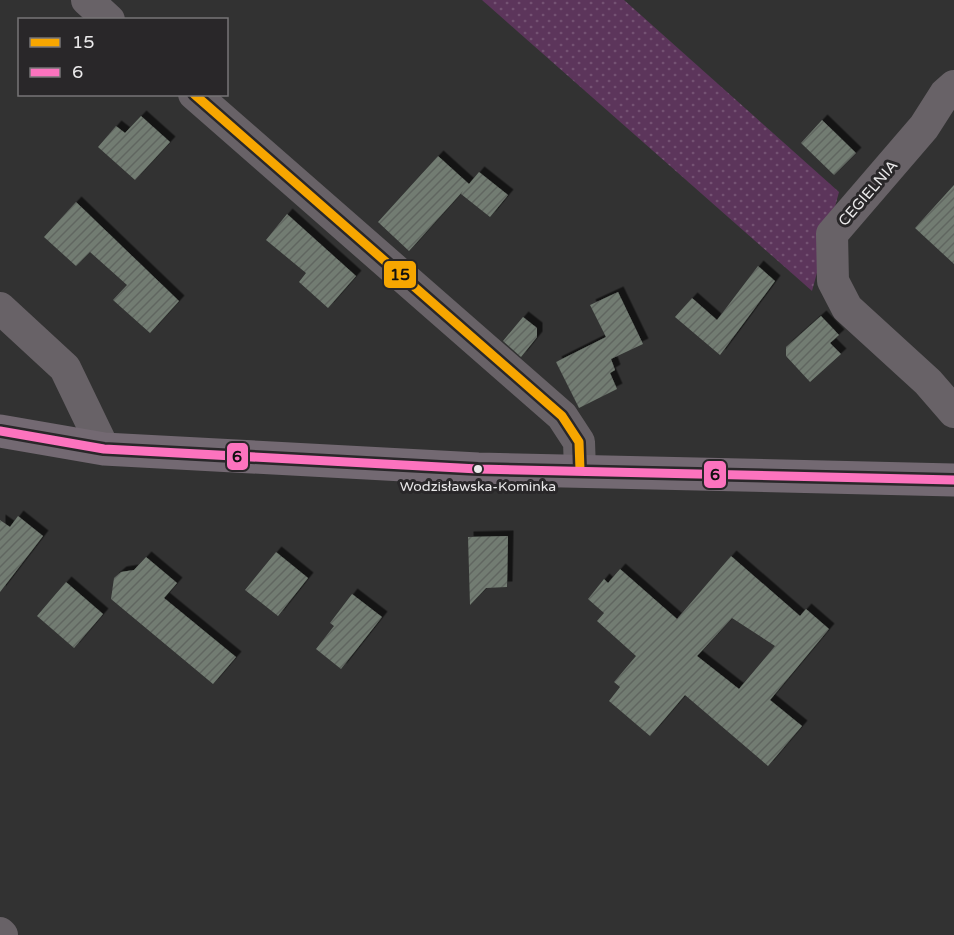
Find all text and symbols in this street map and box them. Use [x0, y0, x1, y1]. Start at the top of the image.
legend [18, 18, 228, 96]
text: 15 [72, 31, 95, 53]
text: 6 [72, 61, 83, 83]
street label: CEGIELNIA [835, 156, 901, 230]
line badge: 15 [383, 260, 417, 289]
text: 15 [390, 265, 410, 285]
line badge: 6 [226, 442, 249, 471]
text: 6 [232, 447, 242, 467]
line badge: 6 [703, 460, 727, 489]
marker: Wodzisławska-Kominka [472, 463, 484, 475]
text: 6 [710, 465, 720, 485]
place label: Wodzisławska-Kominka [400, 478, 556, 495]

